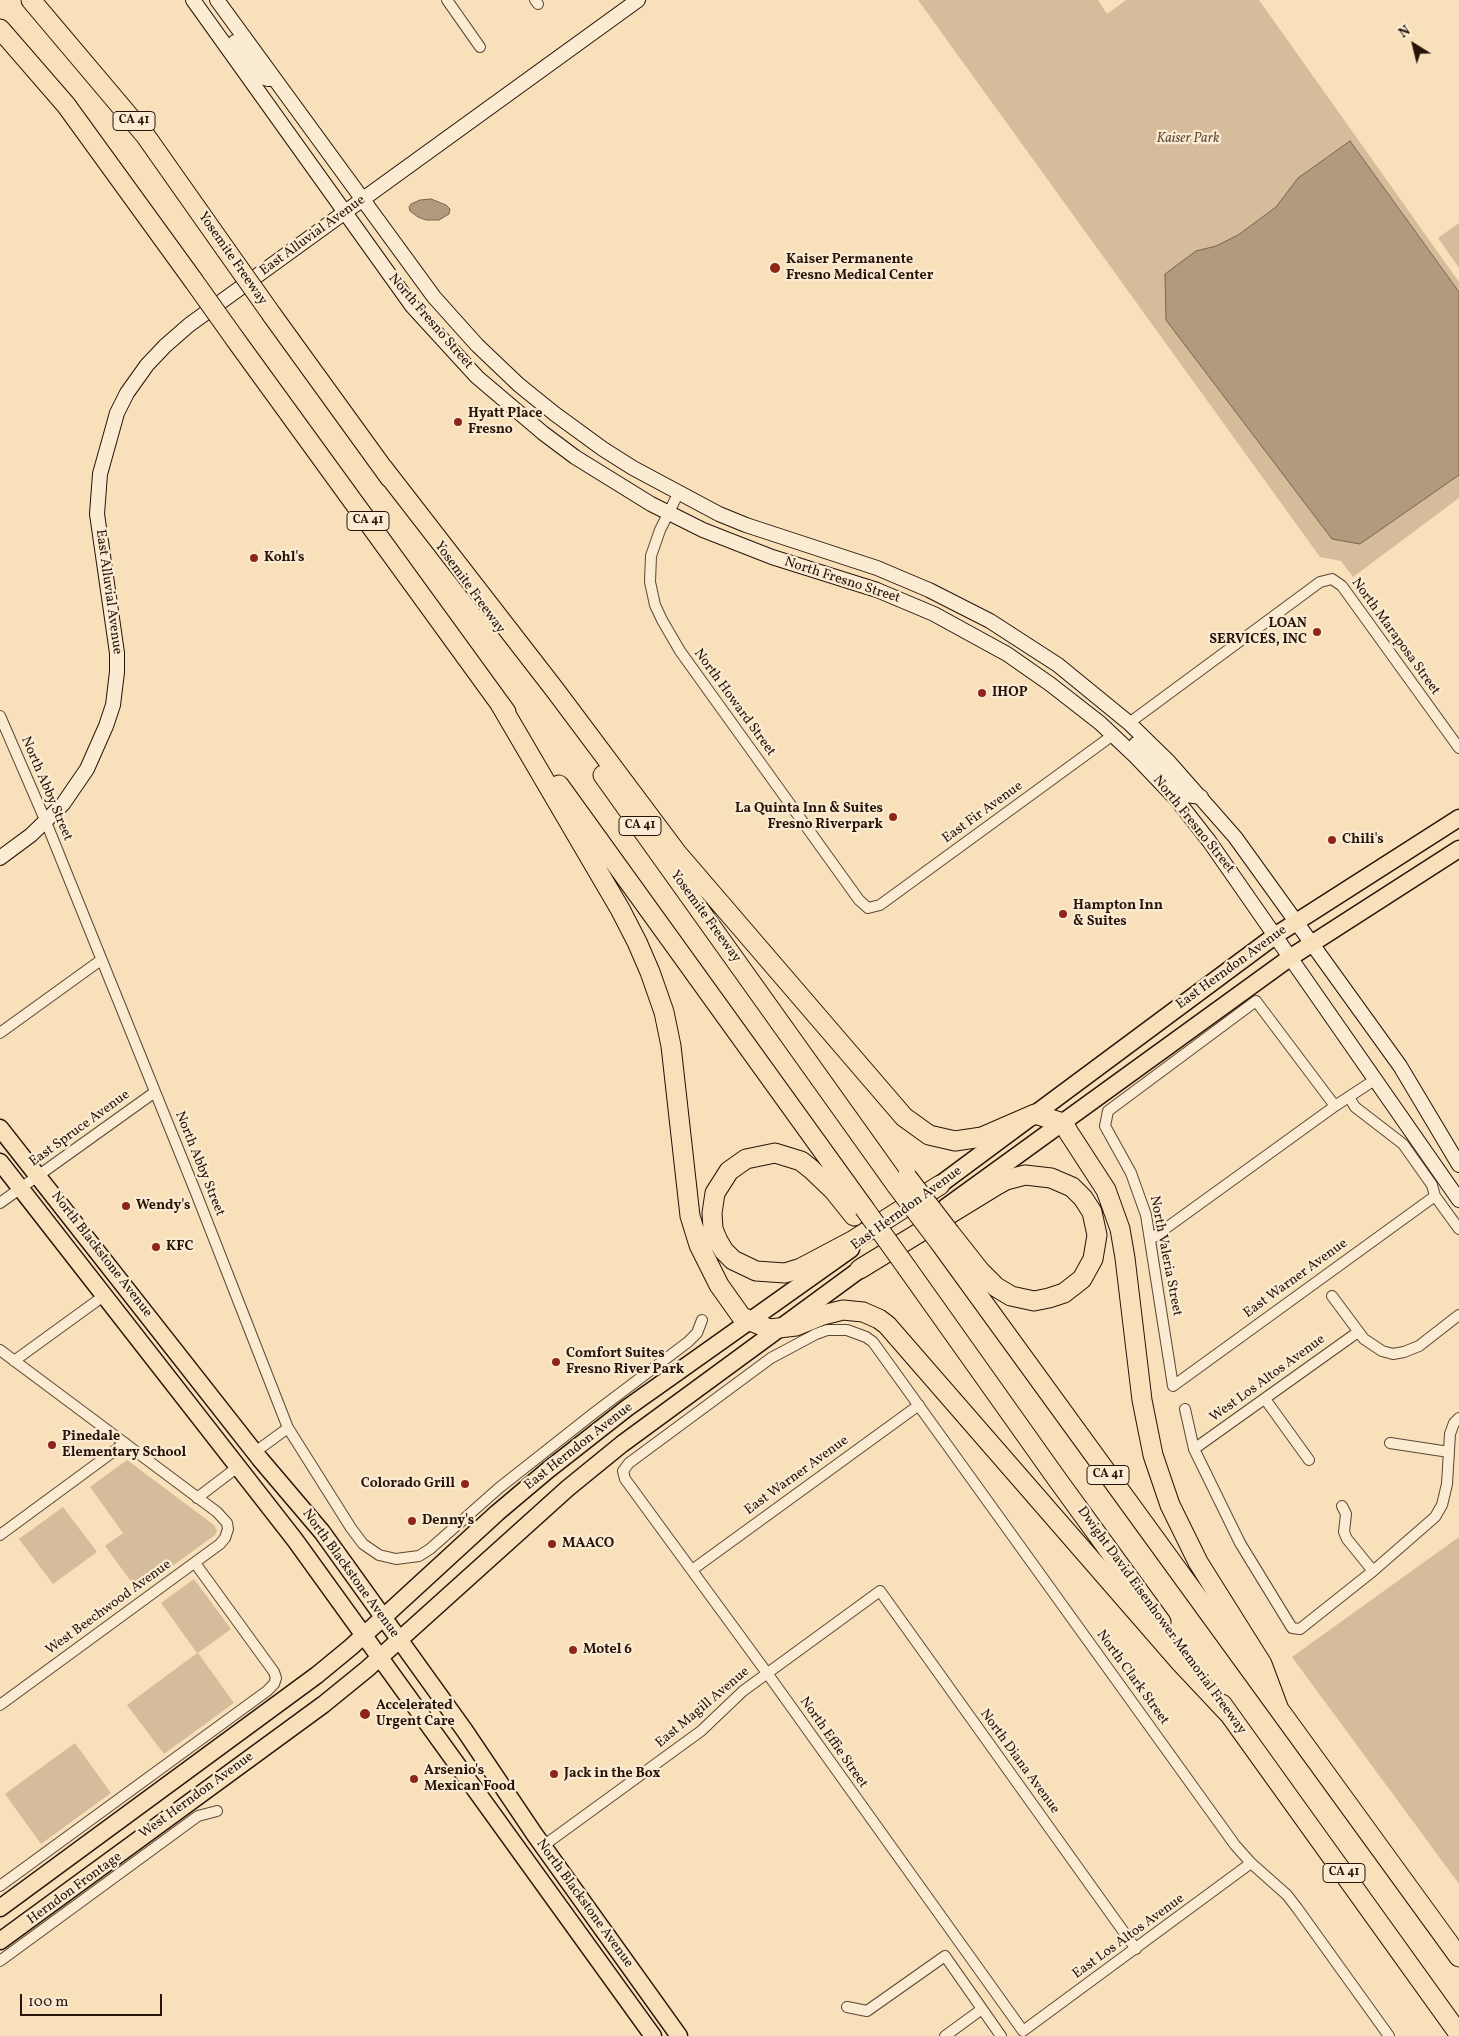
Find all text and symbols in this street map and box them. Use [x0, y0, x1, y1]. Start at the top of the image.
north arrow [1389, 20, 1439, 70]
text: N [1395, 22, 1415, 43]
road number: CA 41 [113, 112, 155, 130]
park label: Kaiser Park [1157, 131, 1219, 147]
street label: East Alluvial Avenue [257, 192, 369, 280]
street label: Yosemite Freeway [194, 209, 270, 309]
place label: Kaiser Permanente Fresno Medical Center [786, 252, 933, 284]
marker: Kaiser Permanente Fresno Medical Center [768, 261, 782, 275]
street label: North Fresno Street [384, 271, 476, 373]
place label: Hyatt Place Fresno [468, 406, 542, 438]
marker: Hyatt Place Fresno [452, 416, 464, 428]
road number: CA 41 [347, 512, 389, 530]
street label: East Alluvial Avenue [91, 528, 125, 656]
street label: Yosemite Freeway [430, 539, 508, 637]
place label: Kohl's [264, 550, 305, 566]
marker: Kohl's [248, 552, 260, 564]
street label: North Fresno Street [782, 554, 902, 608]
street label: North Maraposa Street [1347, 575, 1443, 699]
place label: LOAN SERVICES, INC [1209, 616, 1307, 648]
marker: LOAN SERVICES, INC [1311, 626, 1323, 638]
street label: North Howard Street [689, 646, 779, 760]
place label: IHOP [992, 685, 1028, 701]
marker: IHOP [976, 687, 988, 699]
street label: North Abby Street [16, 734, 76, 844]
street label: North Fresno Street [1148, 773, 1238, 877]
street label: East Fir Avenue [940, 778, 1026, 848]
place label: La Quinta Inn & Suites Fresno Riverpark [735, 801, 883, 834]
marker: La Quinta Inn & Suites Fresno Riverpark [887, 811, 899, 823]
road number: CA 41 [619, 816, 661, 836]
place label: Chili's [1342, 832, 1384, 848]
marker: Chili's [1326, 834, 1338, 846]
street label: Yosemite Freeway [666, 868, 744, 966]
place label: Hampton Inn & Suites [1073, 898, 1163, 930]
marker: Hampton Inn & Suites [1057, 908, 1069, 920]
street label: East Herndon Avenue [1173, 922, 1291, 1014]
street label: East Spruce Avenue [26, 1087, 134, 1171]
street label: North Abby Street [170, 1109, 228, 1219]
street label: East Herndon Avenue [848, 1163, 966, 1255]
street label: North Blackstone Avenue [47, 1189, 155, 1321]
street label: North Valeria Street [1145, 1194, 1185, 1318]
place label: Wendy's [136, 1198, 191, 1214]
marker: Wendy's [120, 1200, 132, 1212]
street label: East Warner Avenue [1241, 1236, 1351, 1322]
place label: KFC [166, 1239, 193, 1255]
marker: KFC [150, 1241, 162, 1253]
street label: West Los Altos Avenue [1207, 1332, 1329, 1426]
place label: Comfort Suites Fresno River Park [566, 1346, 684, 1378]
marker: Comfort Suites Fresno River Park [550, 1356, 562, 1368]
street label: East Herndon Avenue [522, 1400, 636, 1494]
place label: Pinedale Elementary School [62, 1429, 186, 1461]
street label: East Warner Avenue [742, 1433, 852, 1519]
marker: Pinedale Elementary School [46, 1439, 58, 1451]
road number: CA 41 [1087, 1466, 1129, 1484]
place label: Colorado Grill [361, 1476, 455, 1492]
marker: Colorado Grill [459, 1478, 471, 1490]
street label: Dwight David Eisenhower Memorial Freeway [1073, 1504, 1249, 1738]
street label: North Blackstone Avenue [298, 1506, 402, 1642]
place label: Denny's [422, 1513, 474, 1529]
marker: Denny's [406, 1515, 418, 1527]
place label: MAACO [562, 1536, 614, 1552]
marker: MAACO [546, 1538, 558, 1550]
street label: West Beechwood Avenue [43, 1557, 175, 1659]
street label: North Clark Street [1092, 1627, 1172, 1729]
place label: Motel 6 [583, 1642, 632, 1658]
marker: Motel 6 [567, 1644, 579, 1656]
street label: East Magill Avenue [653, 1664, 753, 1752]
street label: North Effie Street [795, 1694, 871, 1792]
place label: Accelerated Urgent Care [376, 1698, 455, 1730]
street label: North Diana Avenue [975, 1706, 1063, 1818]
marker: Accelerated Urgent Care [358, 1707, 372, 1721]
street label: West Herndon Avenue [137, 1749, 257, 1843]
place label: Arsenio's Mexican Food [424, 1763, 515, 1795]
place label: Jack in the Box [564, 1766, 660, 1782]
marker: Jack in the Box [548, 1768, 560, 1780]
marker: Arsenio's Mexican Food [408, 1773, 420, 1785]
street label: North Blackstone Avenue [532, 1836, 636, 1972]
street label: Herndon Frontage [24, 1849, 126, 1929]
road number: CA 41 [1323, 1864, 1365, 1882]
street label: East Los Altos Avenue [1070, 1891, 1188, 1983]
scale bar [22, 1984, 165, 2016]
text: 100 m [28, 1992, 68, 2013]

